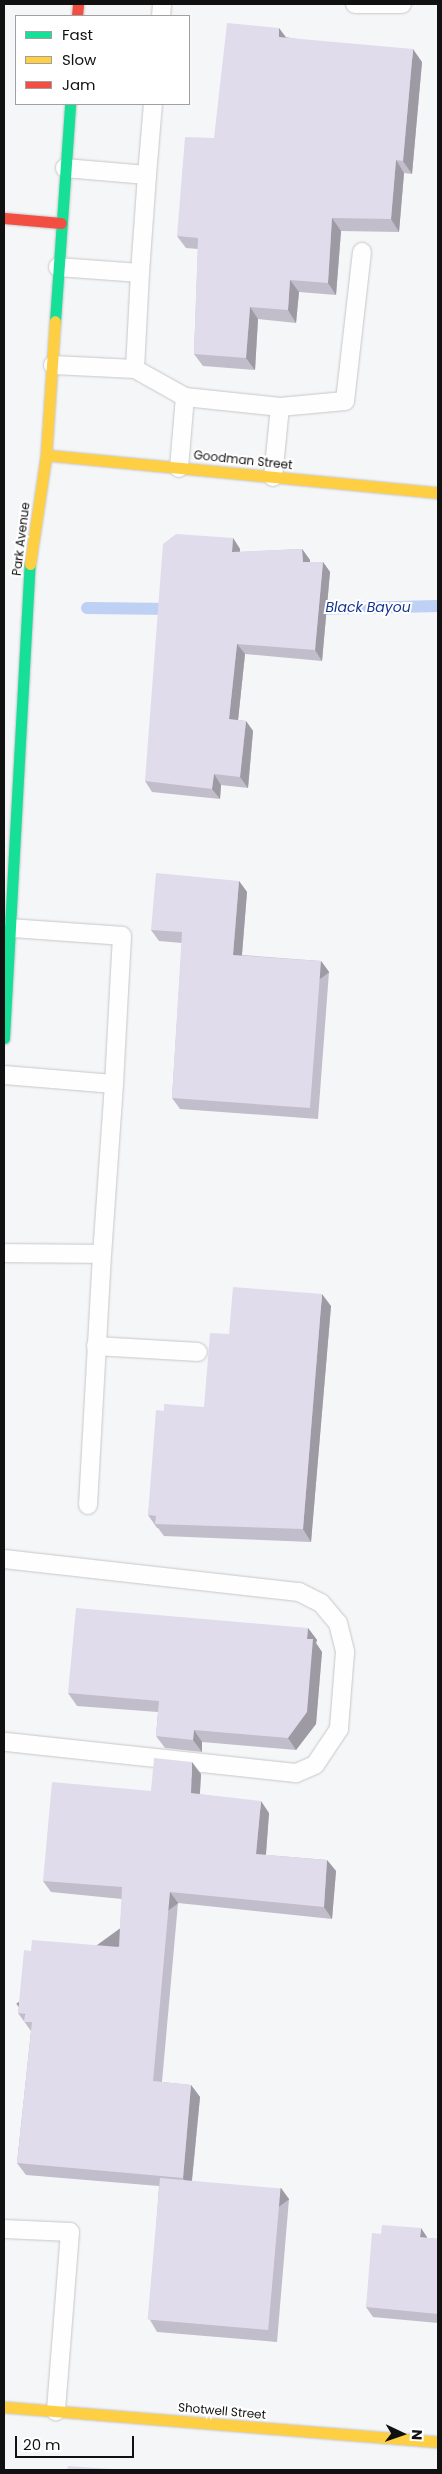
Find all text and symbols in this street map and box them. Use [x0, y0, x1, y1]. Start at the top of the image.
legend [15, 15, 190, 105]
text: Fast [62, 24, 93, 45]
text: Slow [62, 49, 96, 70]
text: Jam [62, 74, 96, 95]
street label: Goodman Street [193, 448, 293, 472]
street label: Park Avenue [9, 501, 33, 577]
water label: Black Bayou [325, 599, 411, 615]
street label: Shotwell Street [177, 2400, 267, 2422]
north arrow [377, 2409, 427, 2459]
scale bar [18, 2426, 136, 2458]
text: N [407, 2429, 427, 2441]
text: 20 m [23, 2434, 61, 2455]

